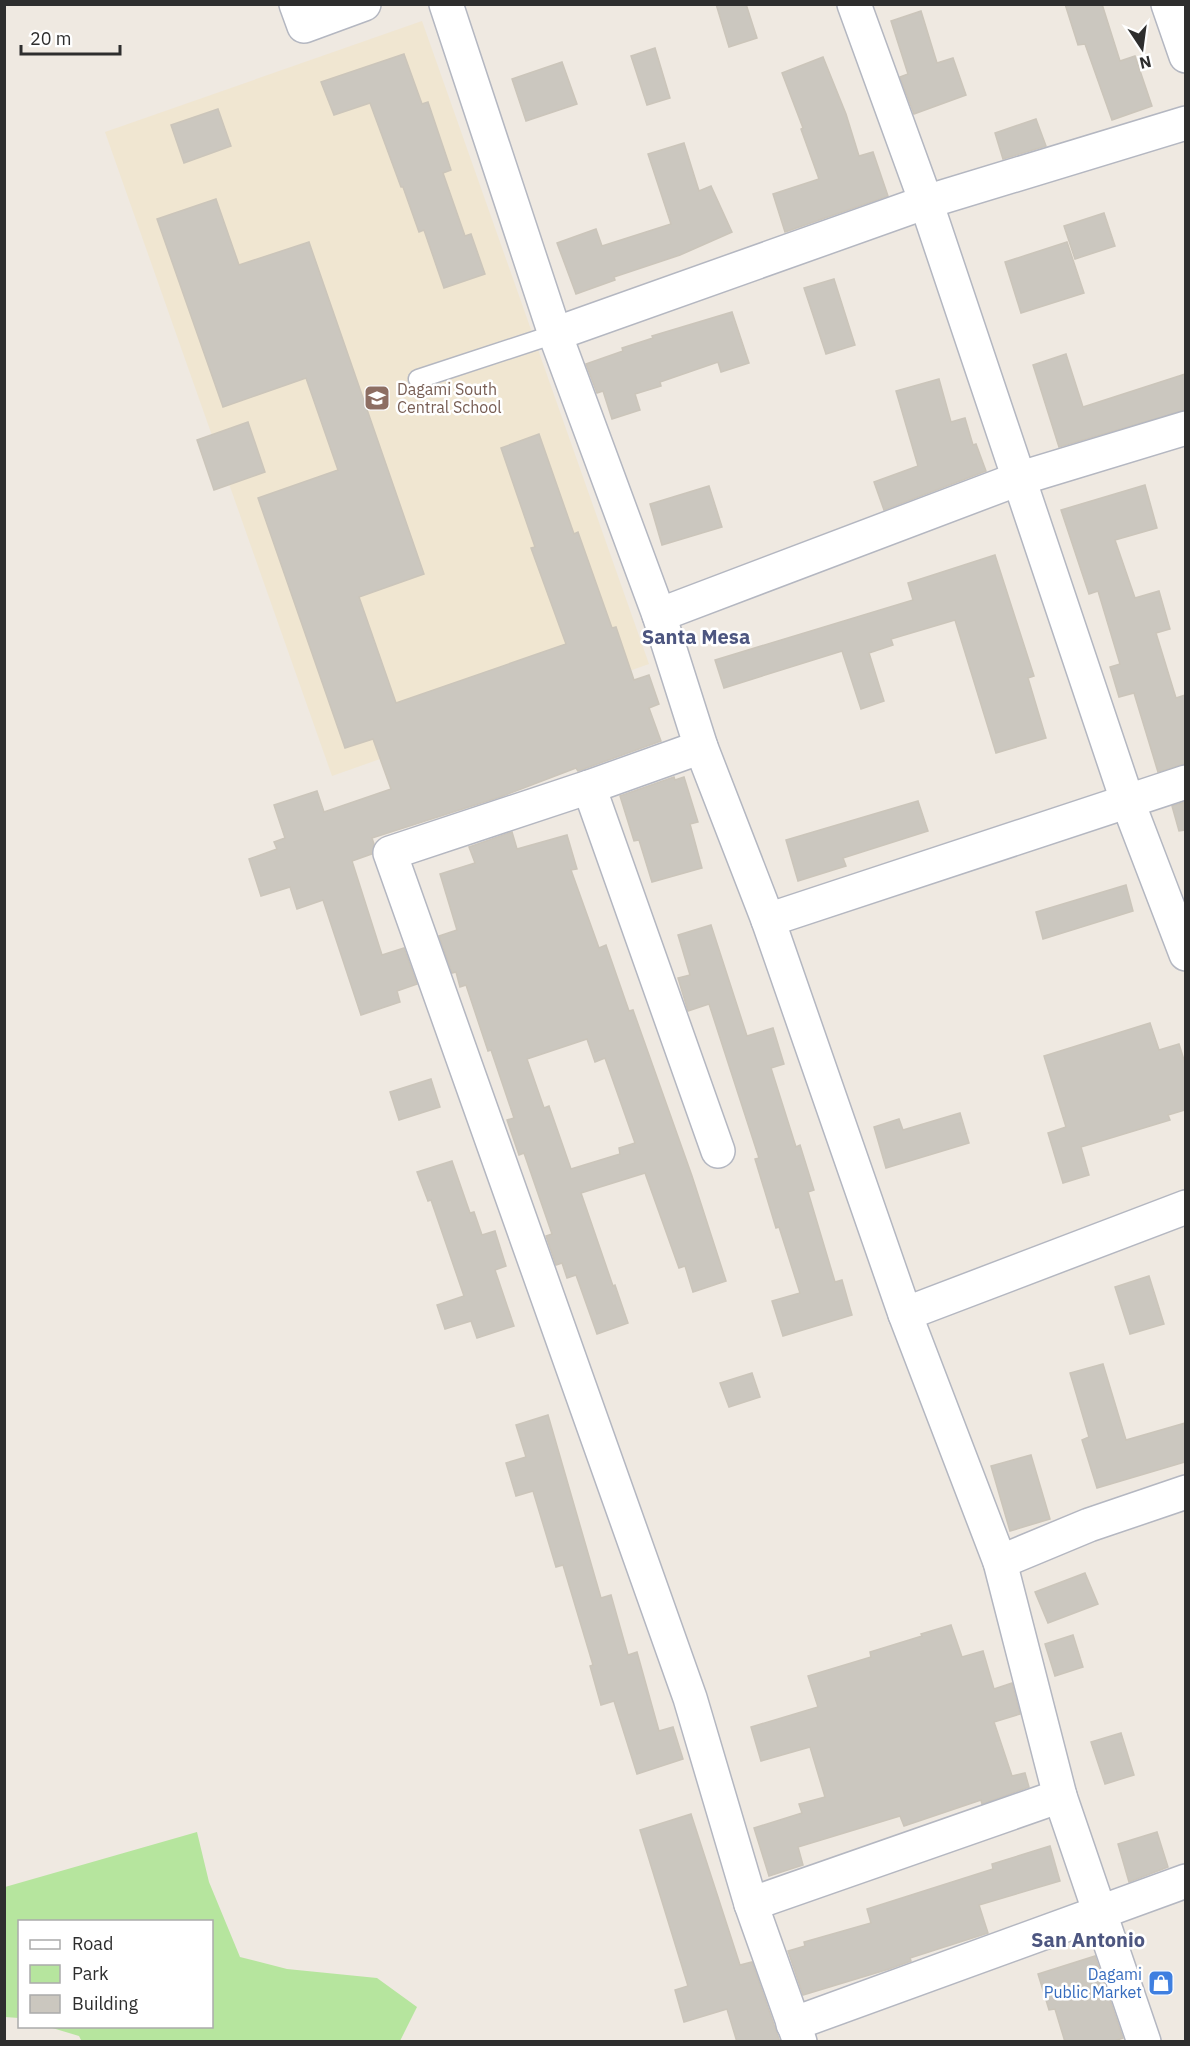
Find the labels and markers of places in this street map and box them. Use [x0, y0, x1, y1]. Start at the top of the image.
place label: Dagami South Central School [397, 379, 502, 417]
school or university icon: Dagami South Central School [362, 383, 392, 413]
place label: Dagami Public Market [1044, 1964, 1142, 2002]
shop icon: Dagami Public Market [1146, 1968, 1176, 1998]

